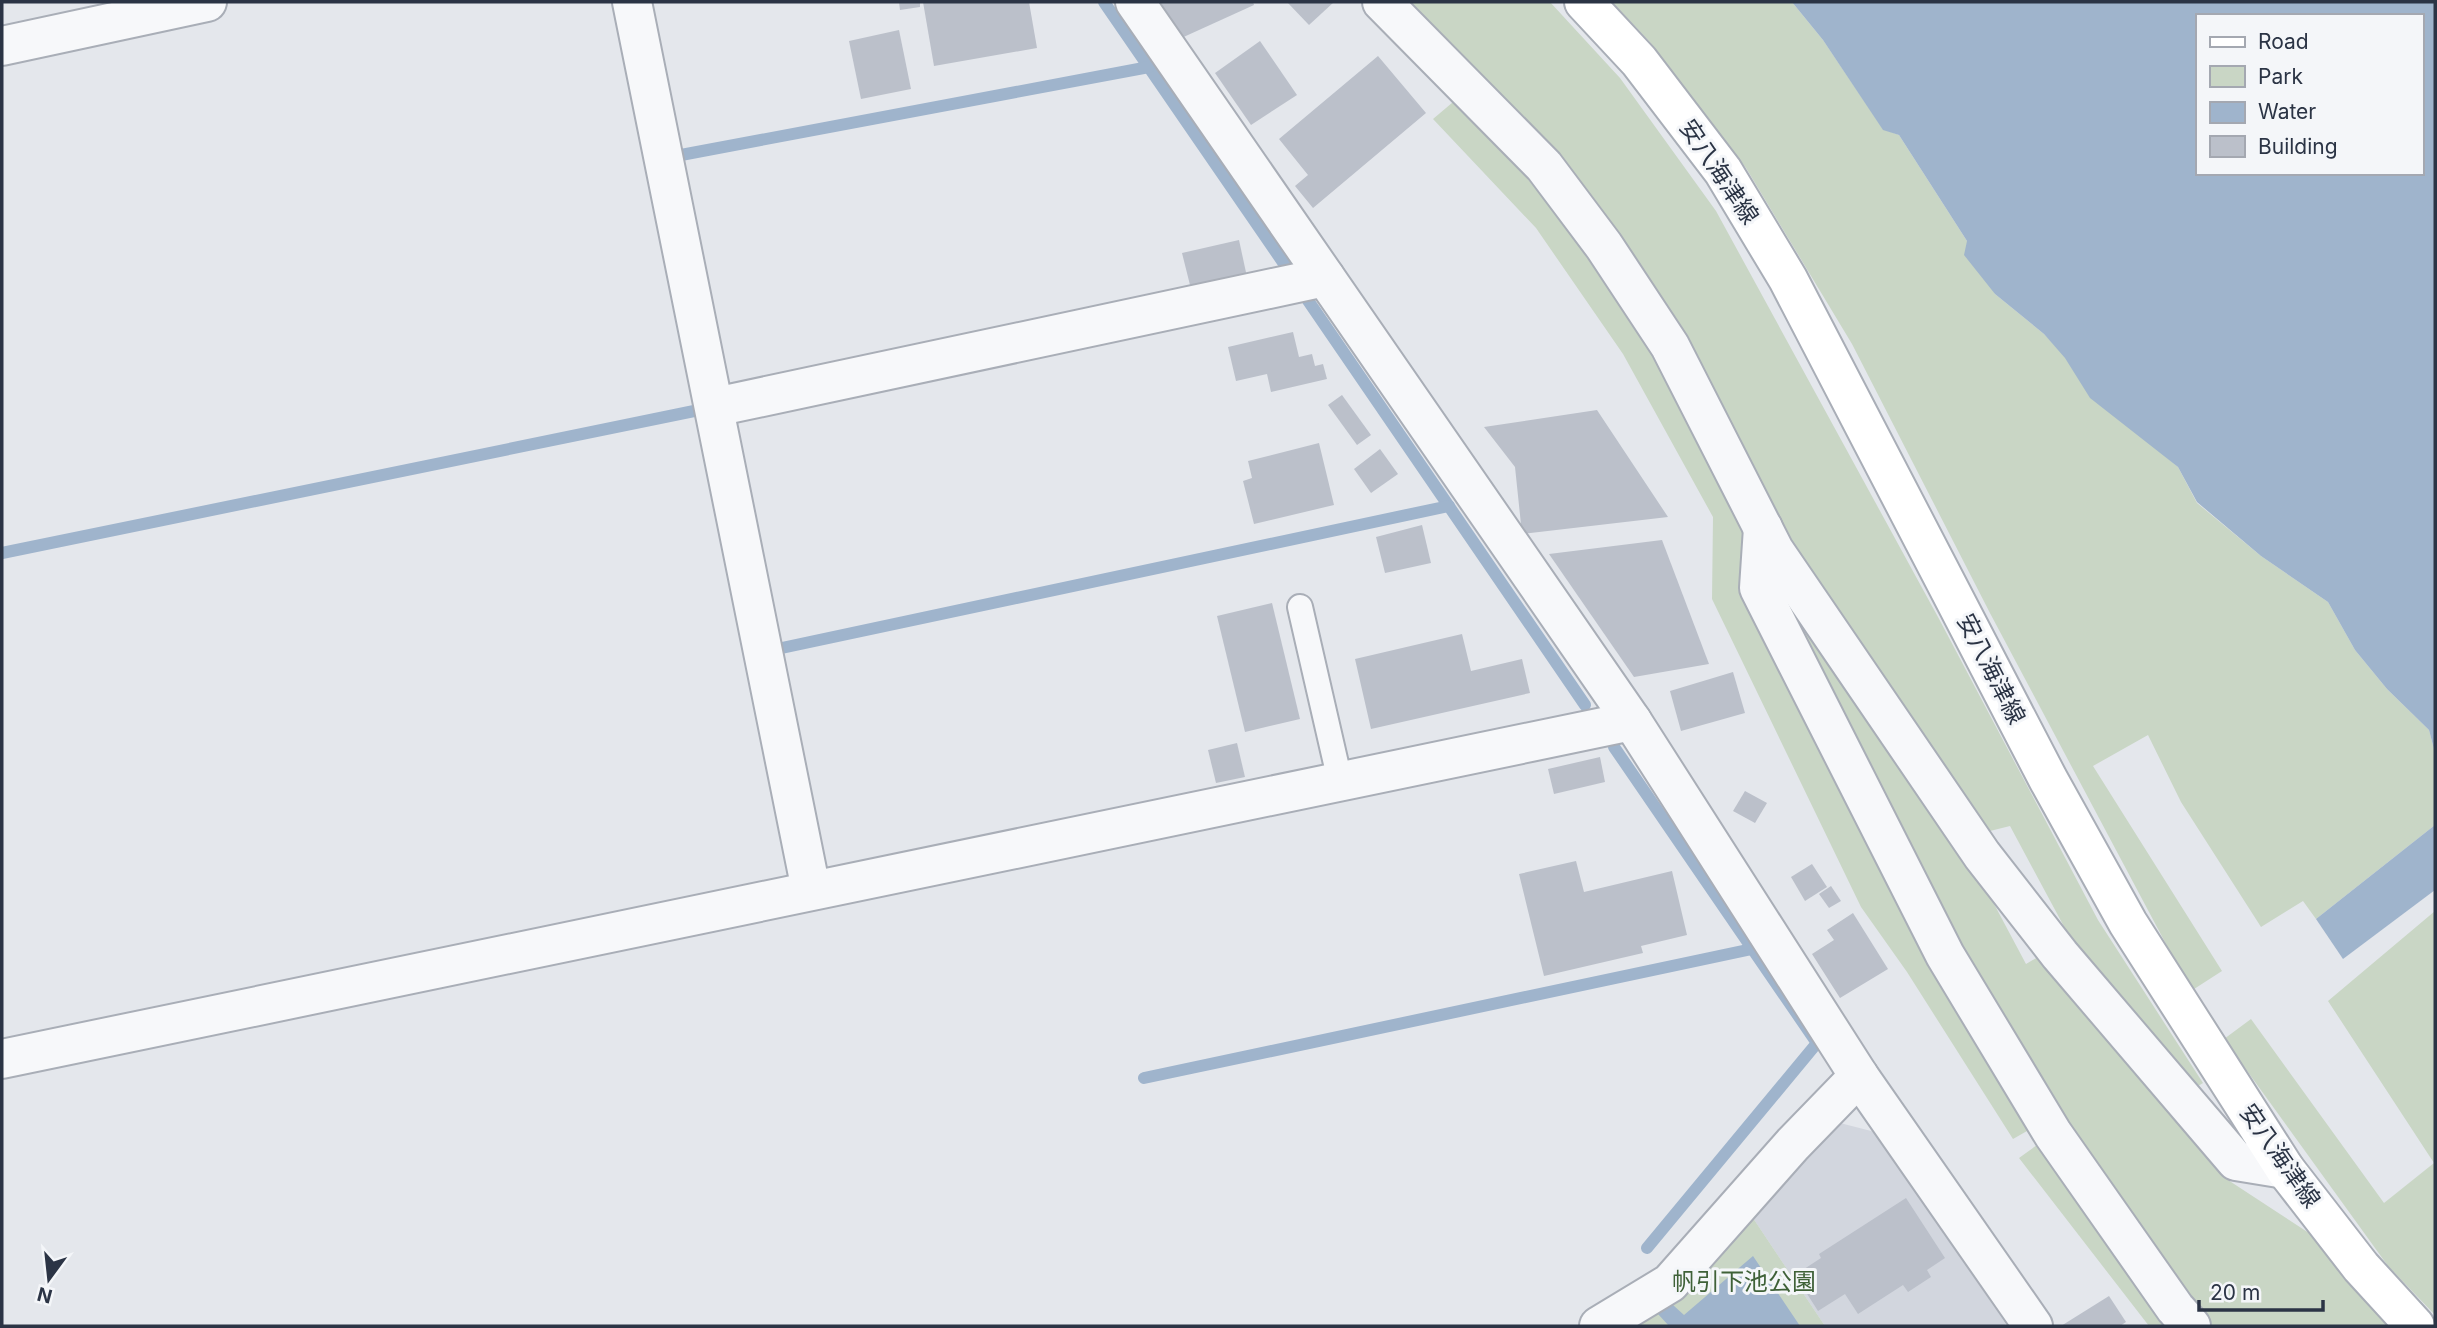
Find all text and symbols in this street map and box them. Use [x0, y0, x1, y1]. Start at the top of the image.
legend [2196, 14, 2423, 175]
text: Road [2258, 29, 2309, 54]
text: Park [2258, 64, 2303, 89]
text: Water [2258, 99, 2316, 124]
street label: 安八海津線 [1674, 114, 1765, 230]
text: Building [2258, 134, 2338, 159]
street label: 安八海津線 [1951, 609, 2032, 729]
street label: 安八海津線 [2234, 1098, 2327, 1213]
north arrow [14, 1244, 84, 1314]
park label: 帆引下池公園 [1672, 1267, 1816, 1296]
scale bar [2199, 1268, 2323, 1312]
text: 20 m [2210, 1280, 2260, 1305]
text: N [35, 1282, 55, 1308]

